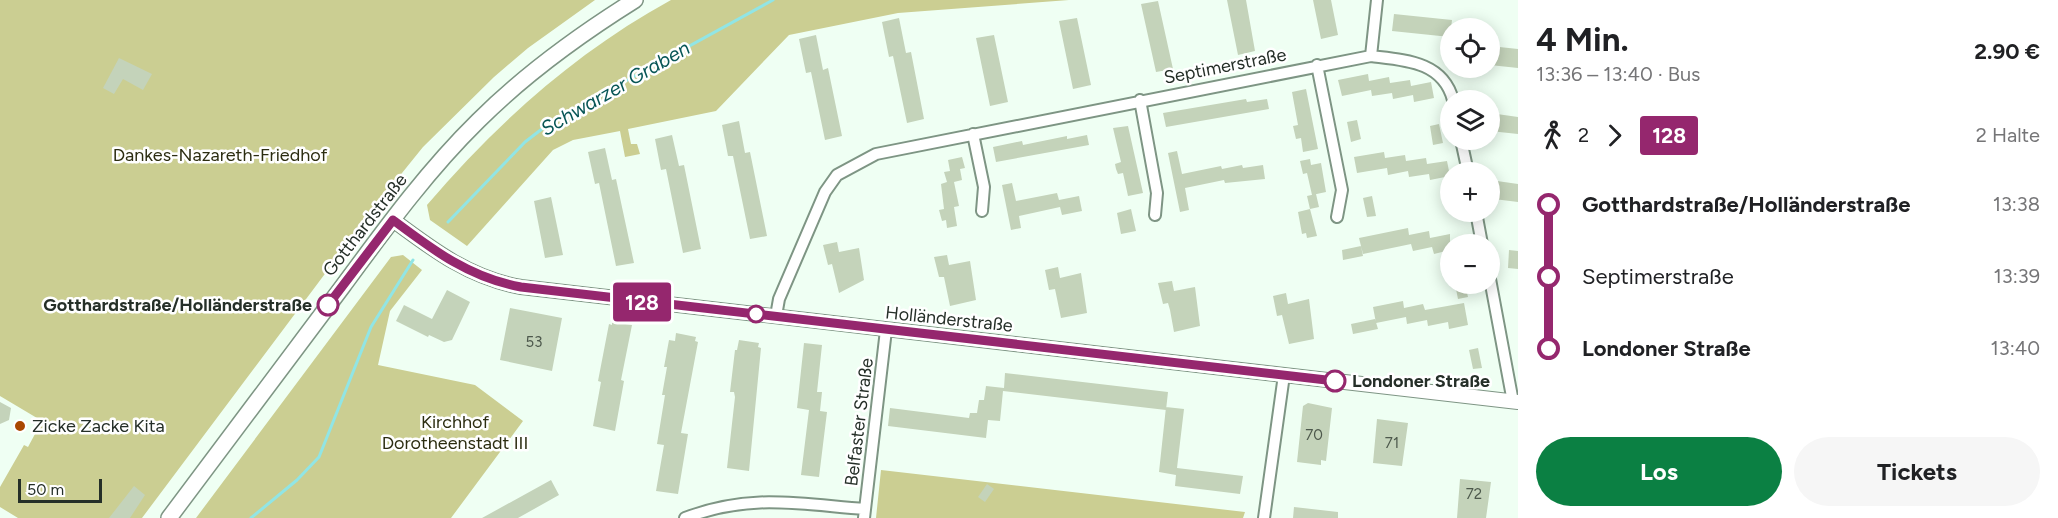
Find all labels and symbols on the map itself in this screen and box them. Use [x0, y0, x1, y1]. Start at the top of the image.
water label: Schwarzer Graben [536, 36, 694, 140]
street label: Septimerstraße [1162, 43, 1288, 89]
park label: Dankes-Nazareth-Friedhof [113, 144, 328, 166]
street label: Gotthardstraße [318, 169, 412, 281]
line badge: 128 [608, 282, 676, 322]
place label: Gotthardstraße/Holländerstraße [43, 294, 312, 316]
marker: Gotthardstraße/Holländerstraße [317, 294, 339, 316]
street label: Holländerstraße [884, 301, 1014, 337]
unlabelled marker [747, 305, 765, 323]
house number: 53 [526, 333, 542, 351]
street label: Belfaster Straße [840, 356, 878, 487]
marker: Londoner Straße [1324, 370, 1346, 392]
place label: Londoner Straße [1352, 370, 1490, 392]
park label: Kirchhof Dorotheenstadt III [382, 411, 528, 454]
place label: Zicke Zacke Kita [32, 415, 165, 437]
marker: Zicke Zacke Kita [13, 419, 27, 433]
house number: 70 [1305, 426, 1323, 444]
house number: 71 [1385, 434, 1399, 452]
scale bar [18, 476, 102, 504]
house number: 72 [1466, 485, 1482, 503]

